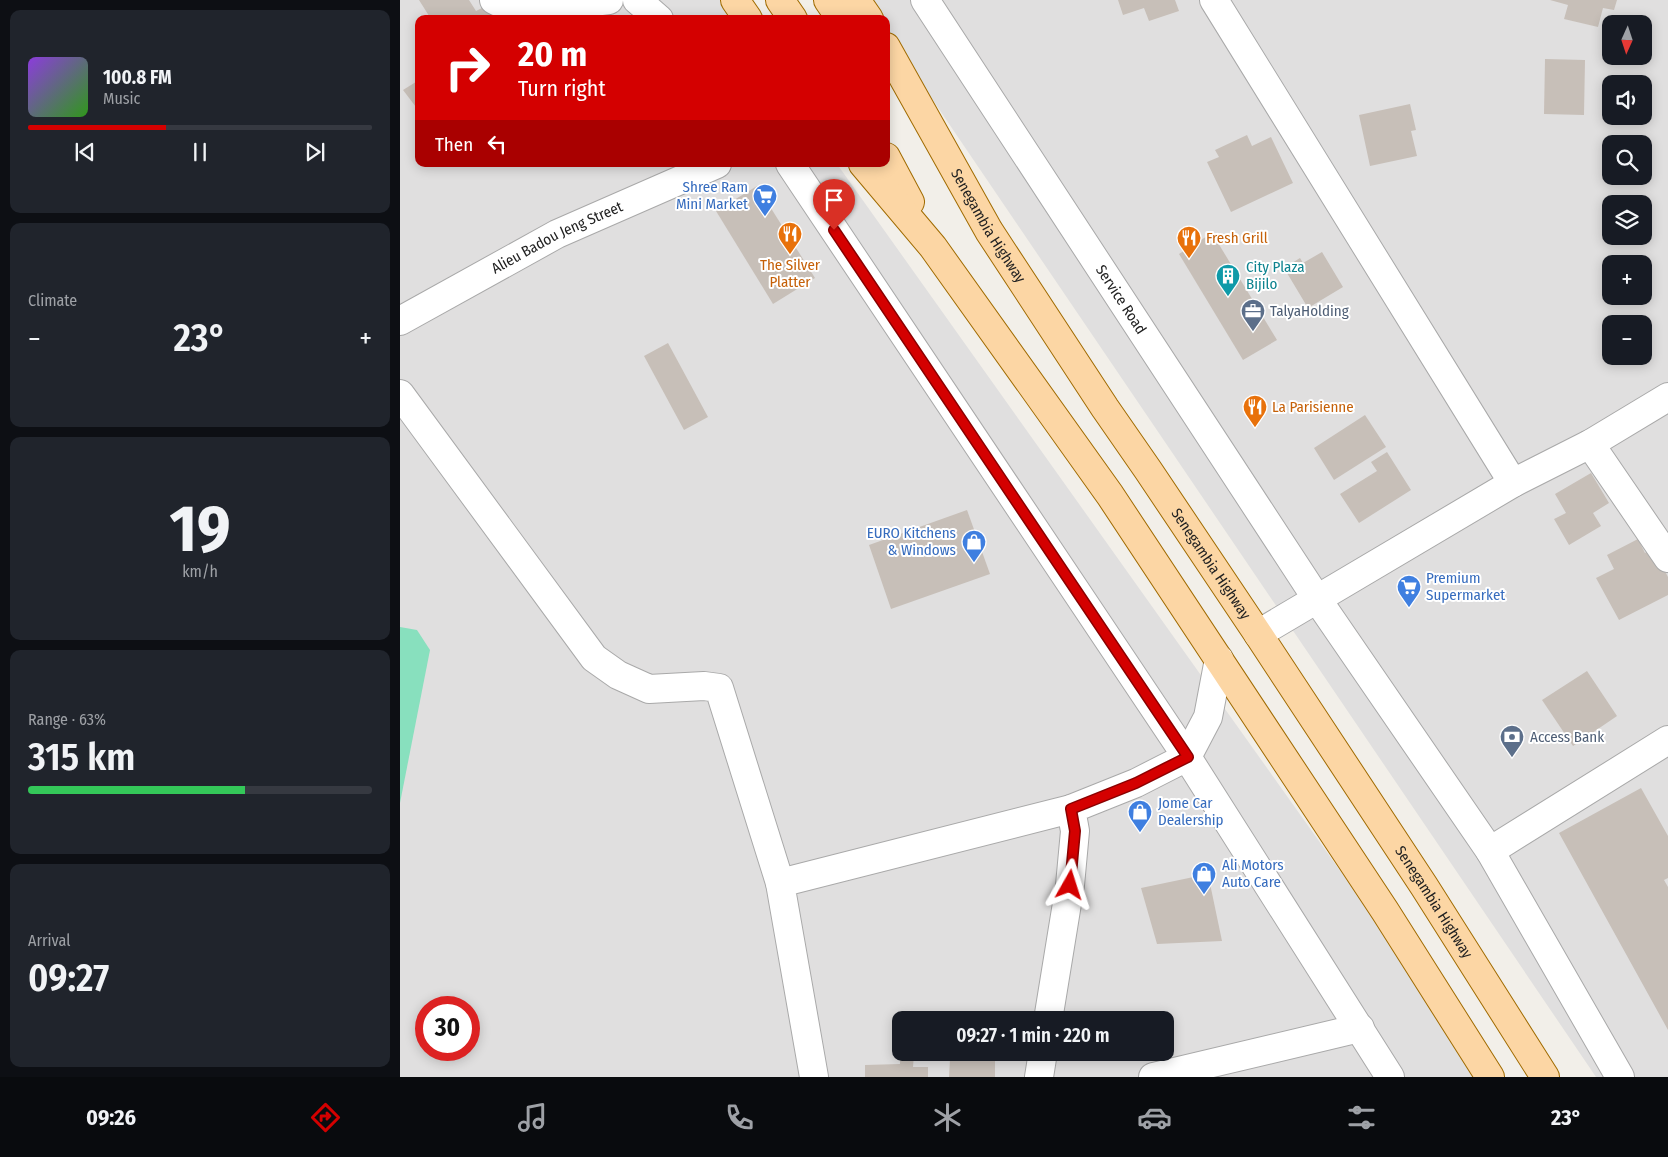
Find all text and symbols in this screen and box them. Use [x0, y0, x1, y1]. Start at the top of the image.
north arrow [1602, 15, 1652, 65]
map controls [1602, 15, 1652, 365]
text: 20 m [518, 33, 587, 75]
icon: right [435, 35, 500, 100]
text: 100.8 FM [103, 66, 172, 89]
text: Turn right [518, 75, 606, 102]
button: sound [1602, 75, 1652, 125]
text: Music [103, 89, 140, 108]
icon: left [483, 130, 511, 158]
text: Then [435, 133, 473, 156]
button: search [1602, 135, 1652, 185]
icon: previous [71, 138, 99, 166]
icon: pause [186, 138, 214, 166]
icon: next [301, 138, 329, 166]
street label: Senegambia Highway [947, 166, 1030, 286]
place label: Shree Ram Mini Market [676, 178, 748, 213]
pin [813, 179, 855, 230]
supermarket icon: Shree Ram Mini Market [752, 183, 778, 217]
icon: arrive [820, 186, 848, 214]
button: layers [1602, 195, 1652, 245]
street label: Alieu Badou Jeng Street [488, 197, 625, 278]
restaurant icon: The Silver Platter [777, 221, 803, 255]
restaurant icon: Fresh Grill [1176, 225, 1202, 259]
place label: Fresh Grill [1206, 229, 1268, 247]
button: + [1602, 255, 1652, 305]
place label: The Silver Platter [760, 256, 821, 291]
place label: City Plaza Bijilo [1246, 258, 1305, 293]
street label: Service Road [1092, 262, 1150, 337]
building icon: City Plaza Bijilo [1215, 263, 1241, 297]
text: Climate [28, 291, 77, 310]
office icon: TalyaHolding [1240, 298, 1266, 332]
place label: TalyaHolding [1270, 302, 1349, 320]
text: 23° [173, 315, 226, 361]
button: − [1602, 315, 1652, 365]
text: − [28, 322, 41, 355]
text: + [359, 322, 372, 355]
restaurant icon: La Parisienne [1242, 394, 1268, 428]
place label: La Parisienne [1272, 398, 1354, 416]
text: 19 [169, 490, 231, 568]
street label: Senegambia Highway [1167, 505, 1255, 623]
place label: EURO Kitchens & Windows [867, 524, 956, 559]
shop icon: EURO Kitchens & Windows [961, 529, 987, 563]
text: km/h [182, 562, 218, 581]
place label: Premium Supermarket [1426, 569, 1505, 604]
supermarket icon: Premium Supermarket [1396, 574, 1422, 608]
text: Range · 63% [28, 710, 106, 729]
bank icon: Access Bank [1499, 724, 1525, 758]
place label: Access Bank [1530, 728, 1604, 746]
text: 315 km [28, 734, 135, 780]
place label: Jome Car Dealership [1158, 794, 1224, 829]
shop icon: Jome Car Dealership [1127, 799, 1153, 833]
street label: Senegambia Highway [1391, 843, 1477, 962]
place label: Ali Motors Auto Care [1222, 856, 1284, 891]
position arrow [1043, 858, 1095, 910]
shop icon: Ali Motors Auto Care [1191, 861, 1217, 895]
text: Arrival [28, 931, 70, 950]
text: 09:27 [28, 955, 109, 1001]
speed limit sign: 30 [415, 996, 480, 1061]
text: 09:27 · 1 min · 220 m [956, 1024, 1110, 1047]
icon: directions [308, 1100, 343, 1135]
icon: music [515, 1100, 550, 1135]
icon: phone [722, 1100, 757, 1135]
icon: climate [930, 1100, 965, 1135]
icon: car [1137, 1100, 1172, 1135]
icon: filters [1344, 1100, 1379, 1135]
text: 09:26 [86, 1104, 136, 1131]
text: 23° [1551, 1104, 1582, 1131]

